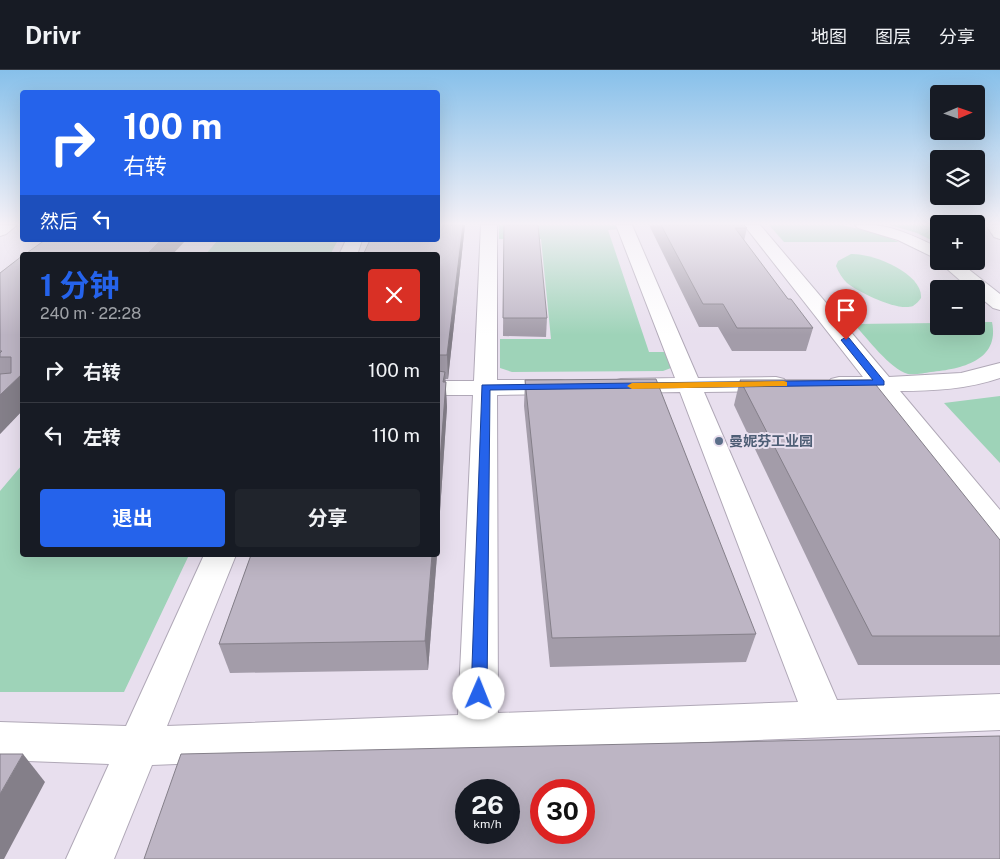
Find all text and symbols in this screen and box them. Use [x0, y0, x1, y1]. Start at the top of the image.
text: Drivr [25, 21, 81, 49]
text: 地图 [811, 26, 847, 47]
text: 图层 [875, 26, 911, 47]
text: 分享 [939, 26, 975, 47]
north arrow [930, 85, 985, 140]
map controls [930, 85, 985, 335]
text: 100 m [123, 106, 222, 147]
icon: right [40, 110, 105, 175]
button: layers [930, 150, 985, 205]
text: 右转 [123, 153, 167, 179]
icon: left [88, 205, 116, 233]
text: 然后 [40, 210, 78, 232]
button: + [930, 215, 985, 270]
text: 1 分钟 [40, 267, 120, 303]
button: close [368, 269, 420, 321]
button: − [930, 280, 985, 335]
pin [825, 289, 867, 340]
icon: arrive [832, 296, 860, 324]
text: 240 m · 22:28 [40, 304, 141, 323]
icon: right [40, 356, 68, 384]
text: 100 m [368, 359, 420, 381]
text: 右转 [83, 361, 121, 383]
icon: left [40, 421, 68, 449]
text: 110 m [372, 424, 420, 446]
text: 左转 [83, 426, 121, 448]
place label: 曼妮芬工业园 [729, 433, 813, 449]
marker: 曼妮芬工业园 [713, 435, 725, 447]
button: 退出 [40, 489, 225, 547]
button: 分享 [235, 489, 420, 547]
position arrow [452, 667, 504, 719]
speed limit sign: 30 [530, 779, 595, 844]
text: 26 [471, 790, 504, 820]
text: km/h [473, 817, 502, 831]

